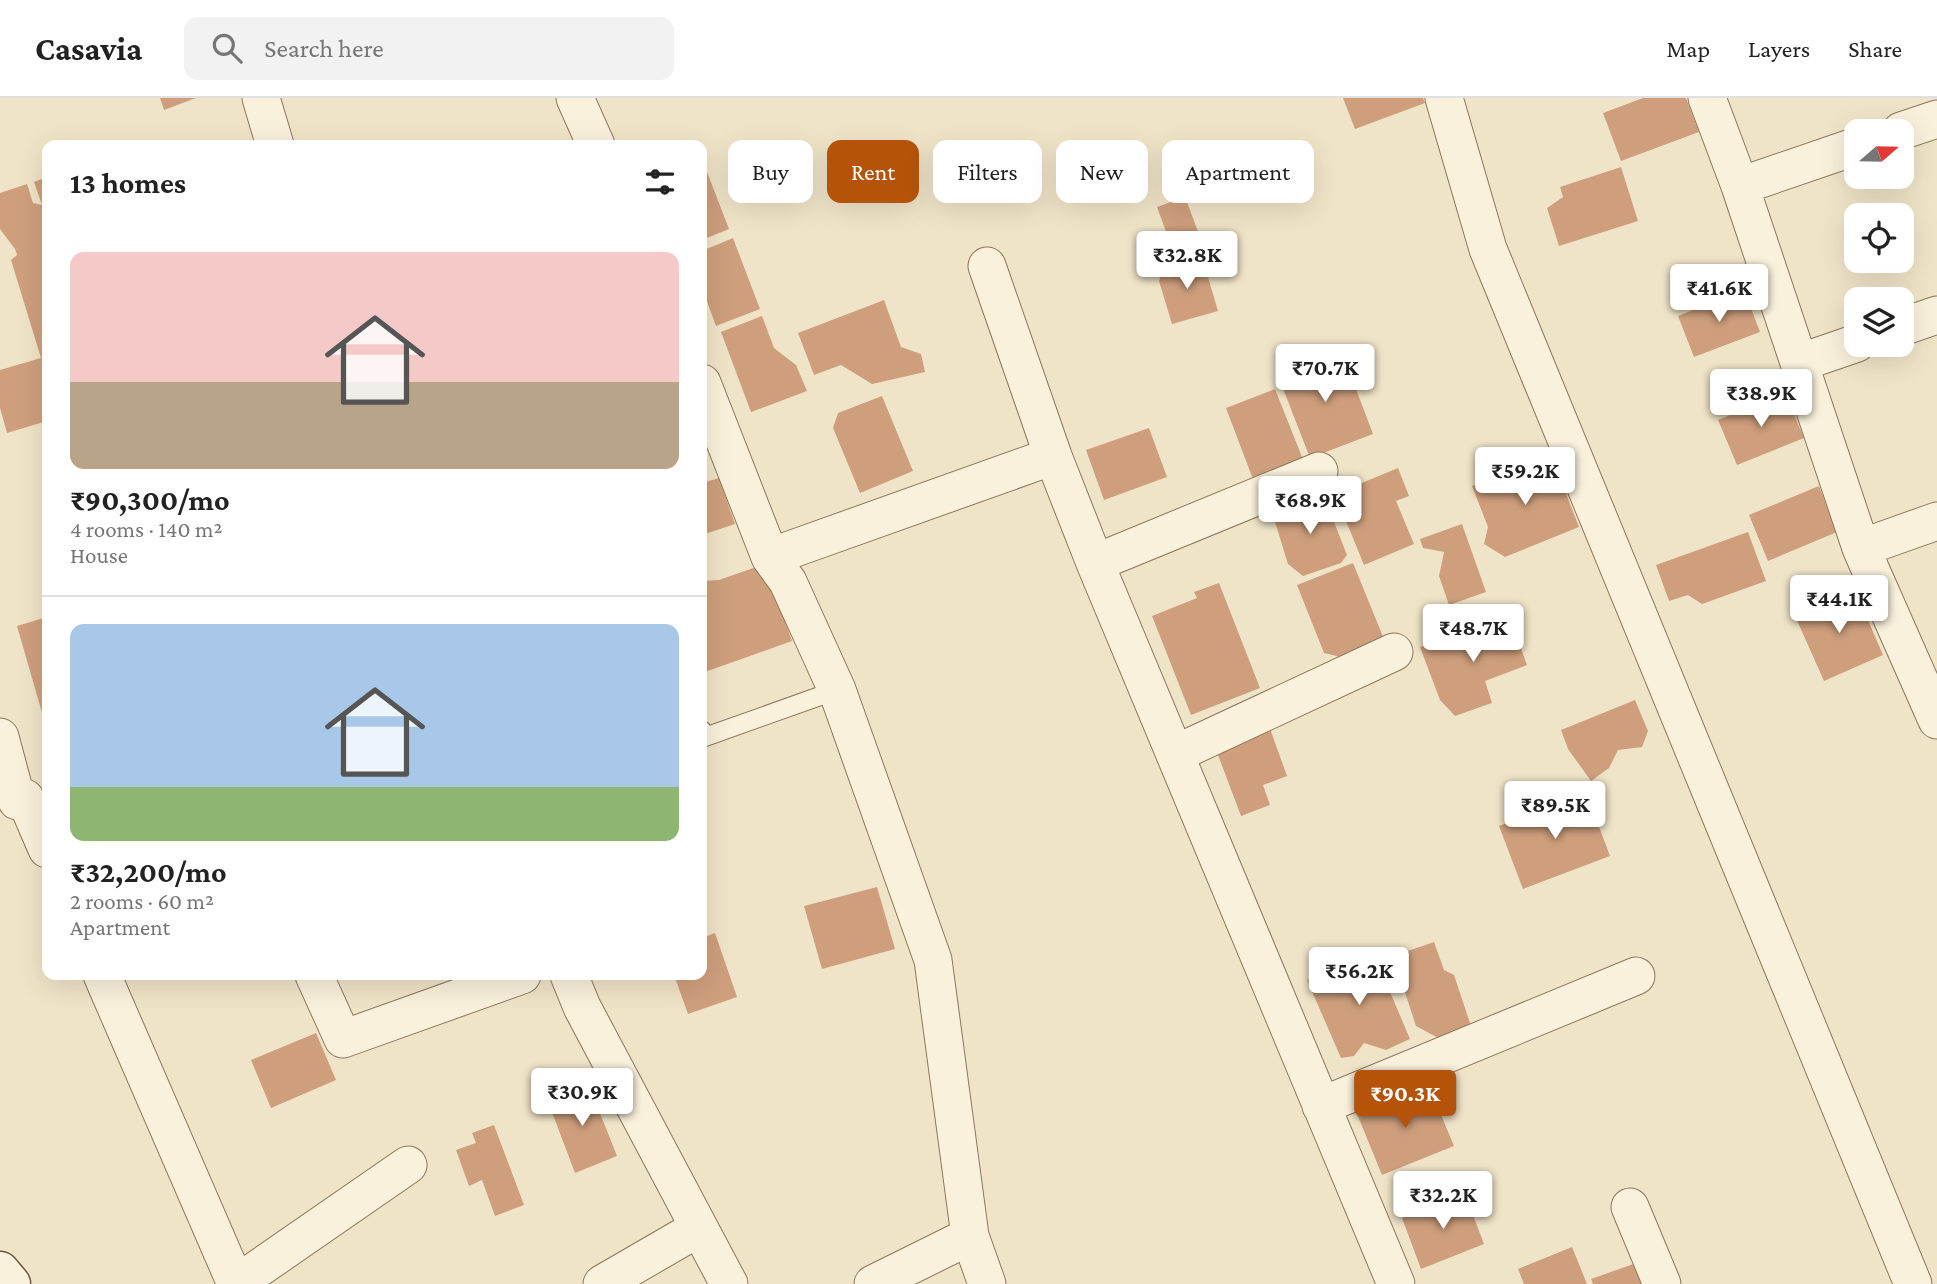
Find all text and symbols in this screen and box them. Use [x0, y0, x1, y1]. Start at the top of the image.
search box [184, 17, 674, 80]
icon: search [208, 29, 246, 67]
text: Casavia [35, 30, 142, 67]
text: Search here [264, 34, 384, 63]
text: Map [1666, 35, 1710, 62]
text: Layers [1748, 35, 1810, 62]
text: Share [1848, 35, 1902, 62]
north arrow [1844, 119, 1914, 189]
map controls [1844, 119, 1914, 357]
chip: Buy [728, 140, 813, 203]
chip: Rent [827, 140, 919, 203]
chip: Filters [933, 140, 1042, 203]
chip: New [1056, 140, 1148, 203]
chip: Apartment [1162, 140, 1314, 203]
icon: filters [641, 163, 679, 201]
text: 13 homes [70, 166, 186, 199]
button: locate [1844, 203, 1914, 273]
pin: ₹32.8K [1130, 232, 1244, 291]
text: ₹32.8K [1152, 241, 1222, 267]
pin: ₹41.6K [1662, 264, 1776, 324]
text: ₹41.6K [1686, 274, 1752, 300]
button: layers [1844, 287, 1914, 357]
icon: home [312, 297, 438, 423]
pin: ₹70.7K [1268, 344, 1382, 404]
text: ₹70.7K [1292, 354, 1358, 380]
pin: ₹38.9K [1704, 370, 1818, 429]
text: ₹38.9K [1726, 379, 1796, 405]
pin: ₹59.2K [1468, 448, 1582, 507]
text: ₹59.2K [1491, 457, 1559, 483]
pin: ₹68.9K [1253, 476, 1367, 536]
text: ₹90,300/mo [70, 483, 230, 516]
text: ₹68.9K [1274, 486, 1346, 512]
text: 4 rooms · 140 m² [70, 516, 222, 542]
text: House [70, 542, 128, 568]
pin: ₹44.1K [1782, 575, 1896, 635]
text: ₹44.1K [1806, 585, 1872, 611]
pin: ₹48.7K [1416, 604, 1530, 664]
text: ₹48.7K [1439, 614, 1507, 640]
icon: home [312, 669, 438, 795]
pin: ₹89.5K [1498, 782, 1612, 841]
text: ₹89.5K [1520, 791, 1590, 817]
text: ₹32,200/mo [70, 855, 227, 888]
text: 2 rooms · 60 m² [70, 888, 214, 914]
text: Apartment [70, 914, 170, 940]
pin: ₹56.2K [1302, 948, 1416, 1007]
text: ₹56.2K [1325, 957, 1393, 983]
pin: ₹30.9K [525, 1068, 639, 1128]
pin: ₹90.3K [1348, 1070, 1462, 1130]
text: ₹30.9K [547, 1078, 617, 1104]
text: ₹90.3K [1370, 1080, 1440, 1106]
pin: ₹32.2K [1386, 1172, 1500, 1231]
text: ₹32.2K [1409, 1181, 1477, 1207]

